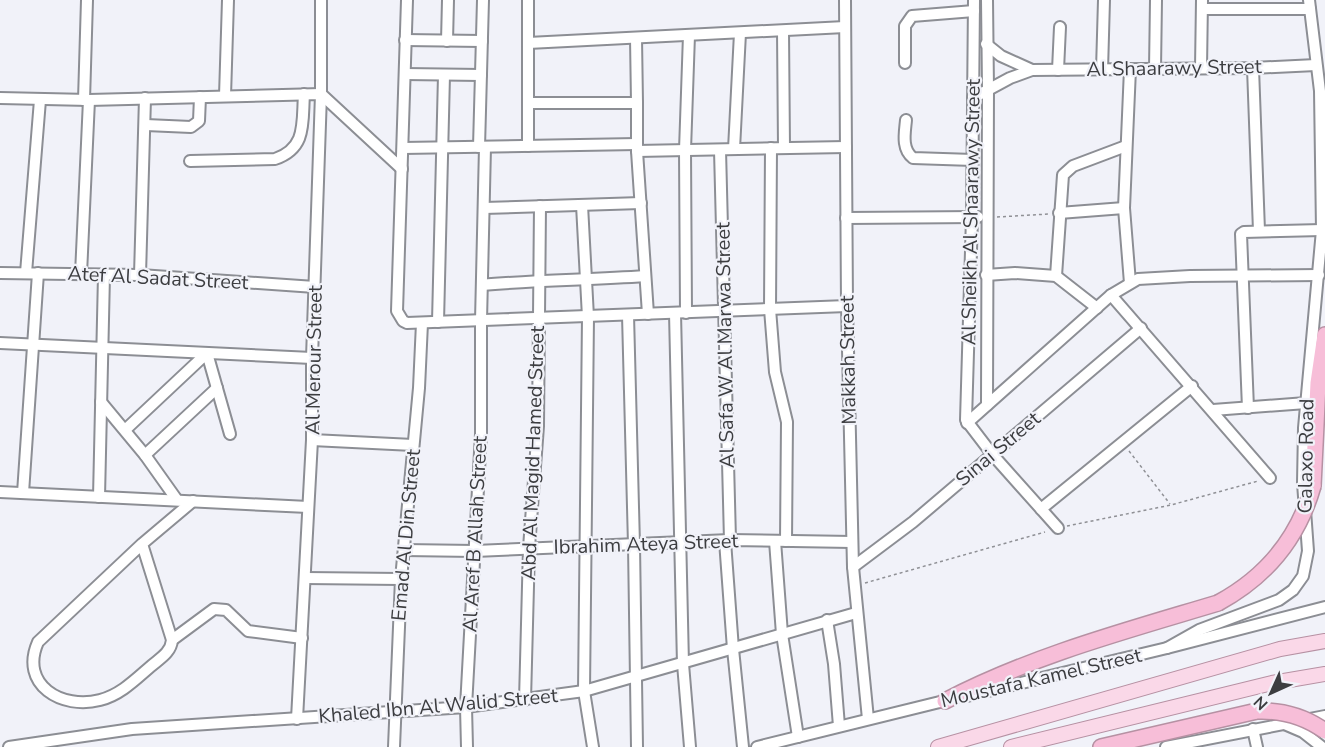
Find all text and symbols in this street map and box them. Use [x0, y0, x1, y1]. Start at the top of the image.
street label: Al Shaarawy Street [1086, 53, 1263, 83]
street label: Al Sheikh Al Shaarawy Street [955, 78, 987, 345]
street label: Al Safa W Al Marwa Street [709, 221, 741, 468]
street label: Atef Al Sadat Street [67, 260, 250, 296]
street label: Al Merour Street [299, 284, 329, 435]
street label: Makkah Street [833, 294, 863, 425]
street label: Abd Al Magid Hamed Street [515, 324, 551, 581]
street label: Galaxo Road [1292, 398, 1320, 514]
street label: Sinai Street [950, 405, 1047, 493]
street label: Al Aref B Allah Street [456, 434, 494, 633]
street label: Emad Al Din Street [385, 447, 427, 622]
street label: Ibrahim Ateya Street [553, 527, 740, 561]
street label: Moustafa Kamel Street [938, 642, 1145, 714]
north arrow [1241, 663, 1301, 723]
street label: Khaled Ibn Al Walid Street [317, 682, 560, 730]
text: N [1249, 691, 1273, 715]

